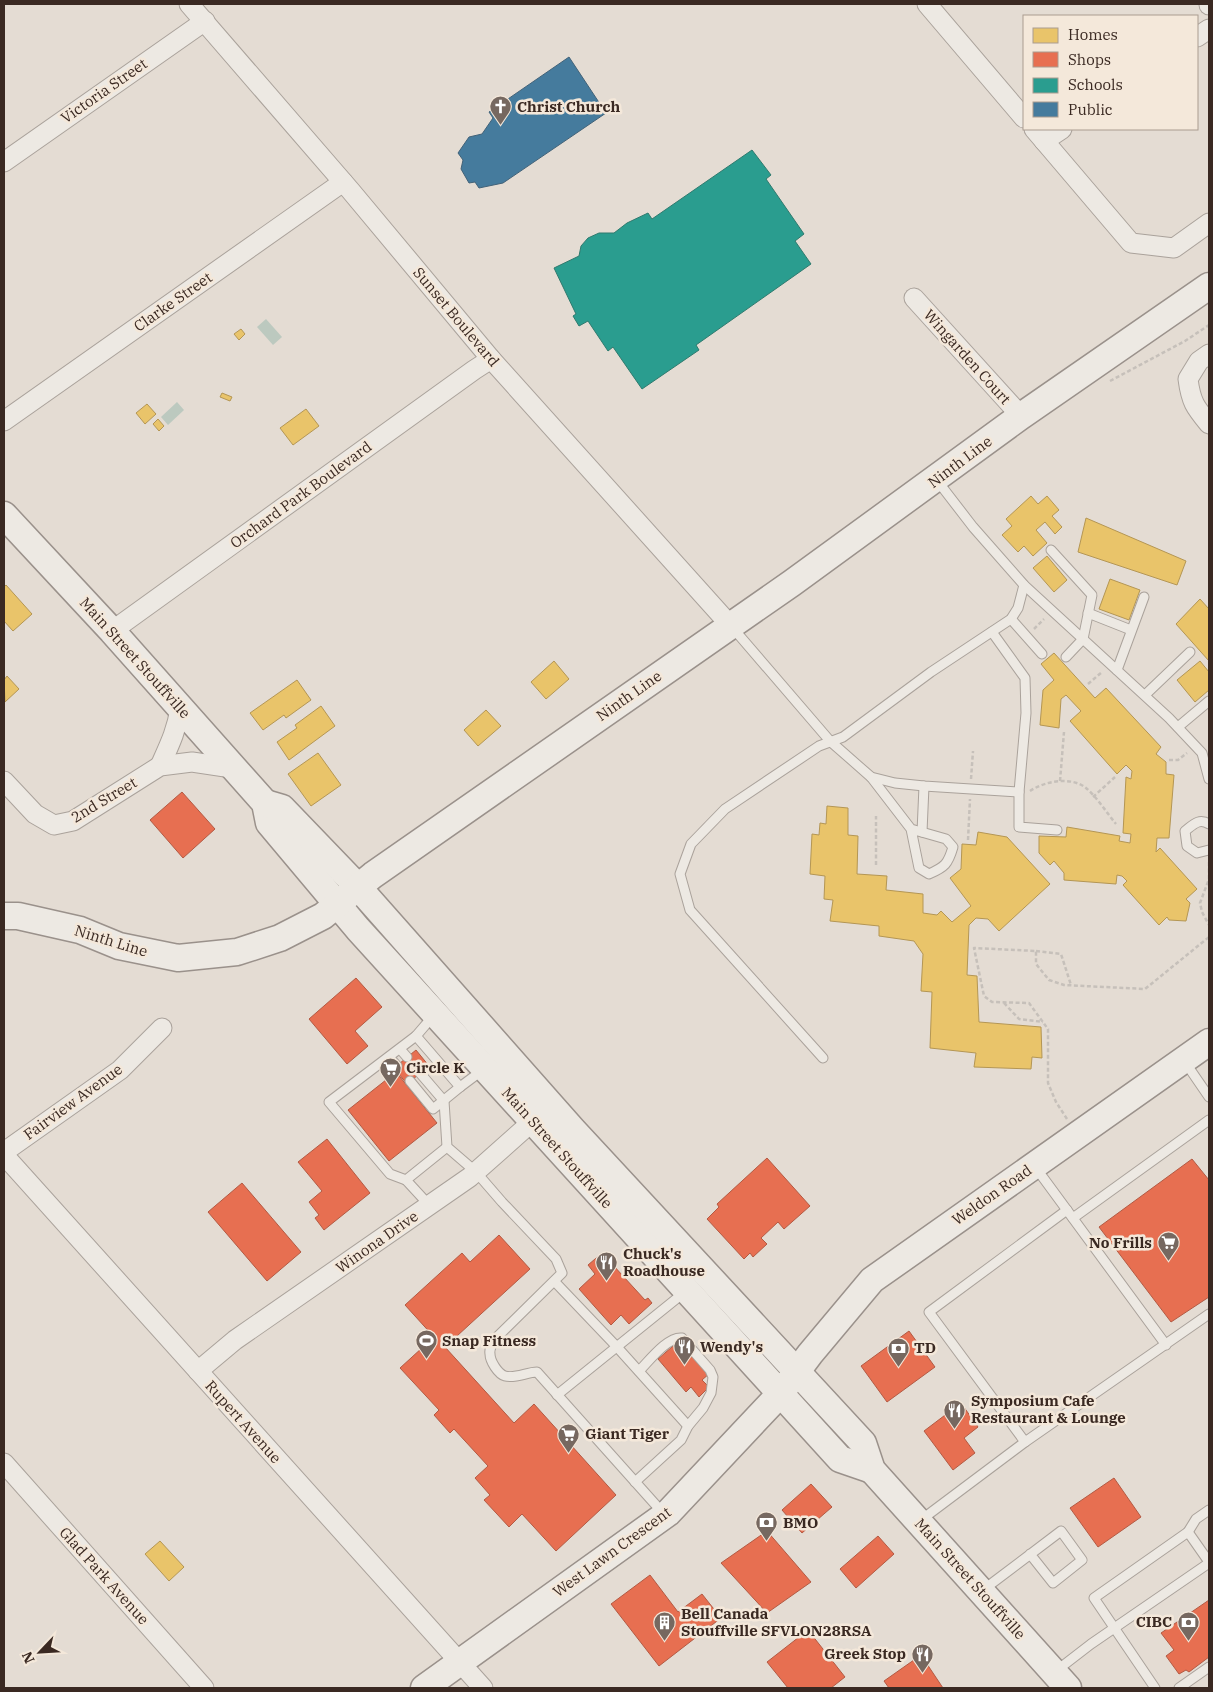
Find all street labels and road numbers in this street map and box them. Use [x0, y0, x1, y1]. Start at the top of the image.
street label: Victoria Street [57, 54, 151, 127]
street label: Sunset Boulevard [409, 263, 503, 370]
street label: Clarke Street [130, 268, 216, 336]
street label: Wingarden Court [920, 305, 1015, 408]
street label: Ninth Line [924, 431, 996, 492]
street label: Orchard Park Boulevard [226, 437, 375, 552]
street label: Main Street Stouffville [76, 593, 195, 722]
street label: Ninth Line [592, 666, 665, 725]
street label: 2nd Street [67, 773, 140, 827]
street label: Ninth Line [72, 920, 150, 961]
street label: Fairview Avenue [20, 1059, 126, 1144]
street label: Main Street Stouffville [498, 1083, 617, 1212]
street label: Weldon Road [948, 1160, 1035, 1229]
street label: Winona Drive [332, 1206, 422, 1277]
street label: Rupert Avenue [201, 1376, 286, 1467]
street label: West Lawn Crescent [549, 1502, 675, 1601]
street label: Main Street Stouffville [911, 1514, 1030, 1643]
street label: Glad Park Avenue [55, 1523, 153, 1628]

